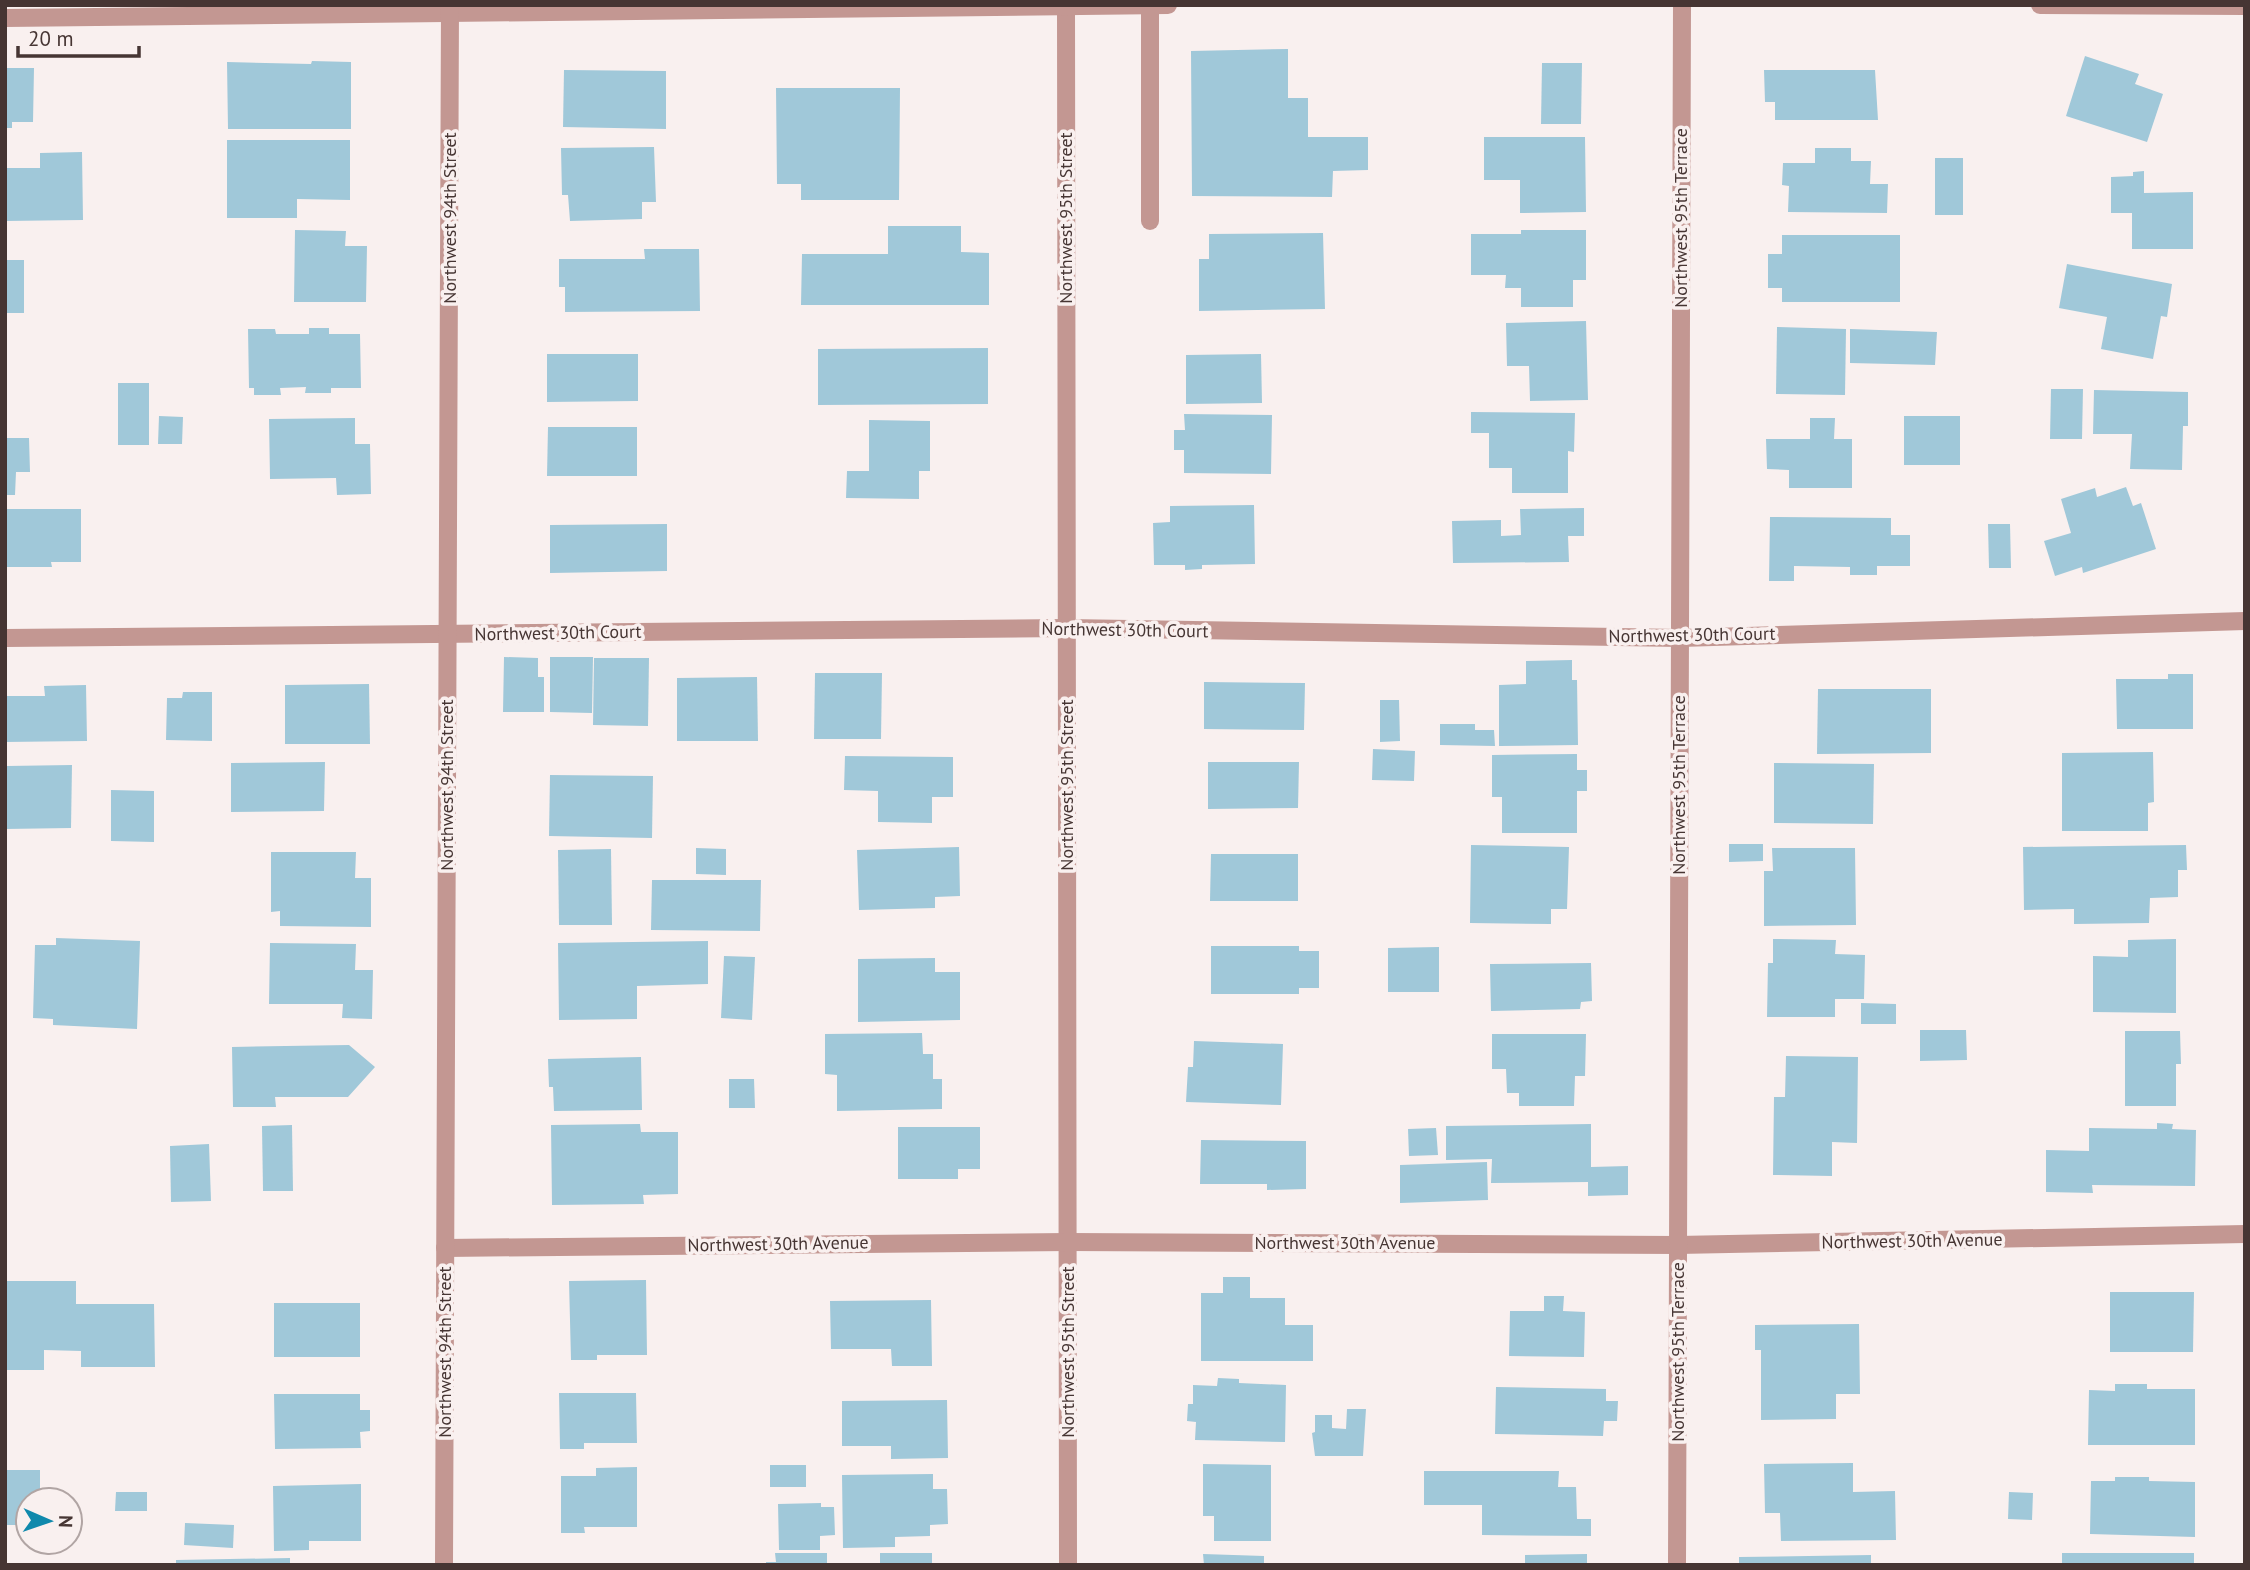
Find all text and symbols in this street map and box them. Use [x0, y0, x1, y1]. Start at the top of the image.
scale bar [18, 14, 138, 58]
text: 20 m [28, 25, 74, 52]
street label: Northwest 95th Terrace [1669, 128, 1692, 308]
street label: Northwest 94th Street [438, 132, 461, 304]
street label: Northwest 95th Street [1054, 132, 1077, 304]
street label: Northwest 30th Court [1041, 617, 1209, 642]
street label: Northwest 30th Court [474, 620, 642, 645]
street label: Northwest 30th Court [1608, 622, 1776, 647]
street label: Northwest 95th Terrace [1667, 695, 1690, 875]
street label: Northwest 94th Street [435, 699, 458, 871]
street label: Northwest 95th Street [1055, 699, 1078, 871]
street label: Northwest 30th Avenue [1821, 1227, 2003, 1254]
street label: Northwest 30th Avenue [687, 1230, 869, 1257]
street label: Northwest 30th Avenue [1254, 1231, 1436, 1254]
street label: Northwest 95th Terrace [1666, 1262, 1689, 1442]
street label: Northwest 94th Street [433, 1266, 456, 1438]
street label: Northwest 95th Street [1056, 1266, 1079, 1438]
north arrow [14, 1486, 84, 1556]
text: N [54, 1515, 78, 1528]

